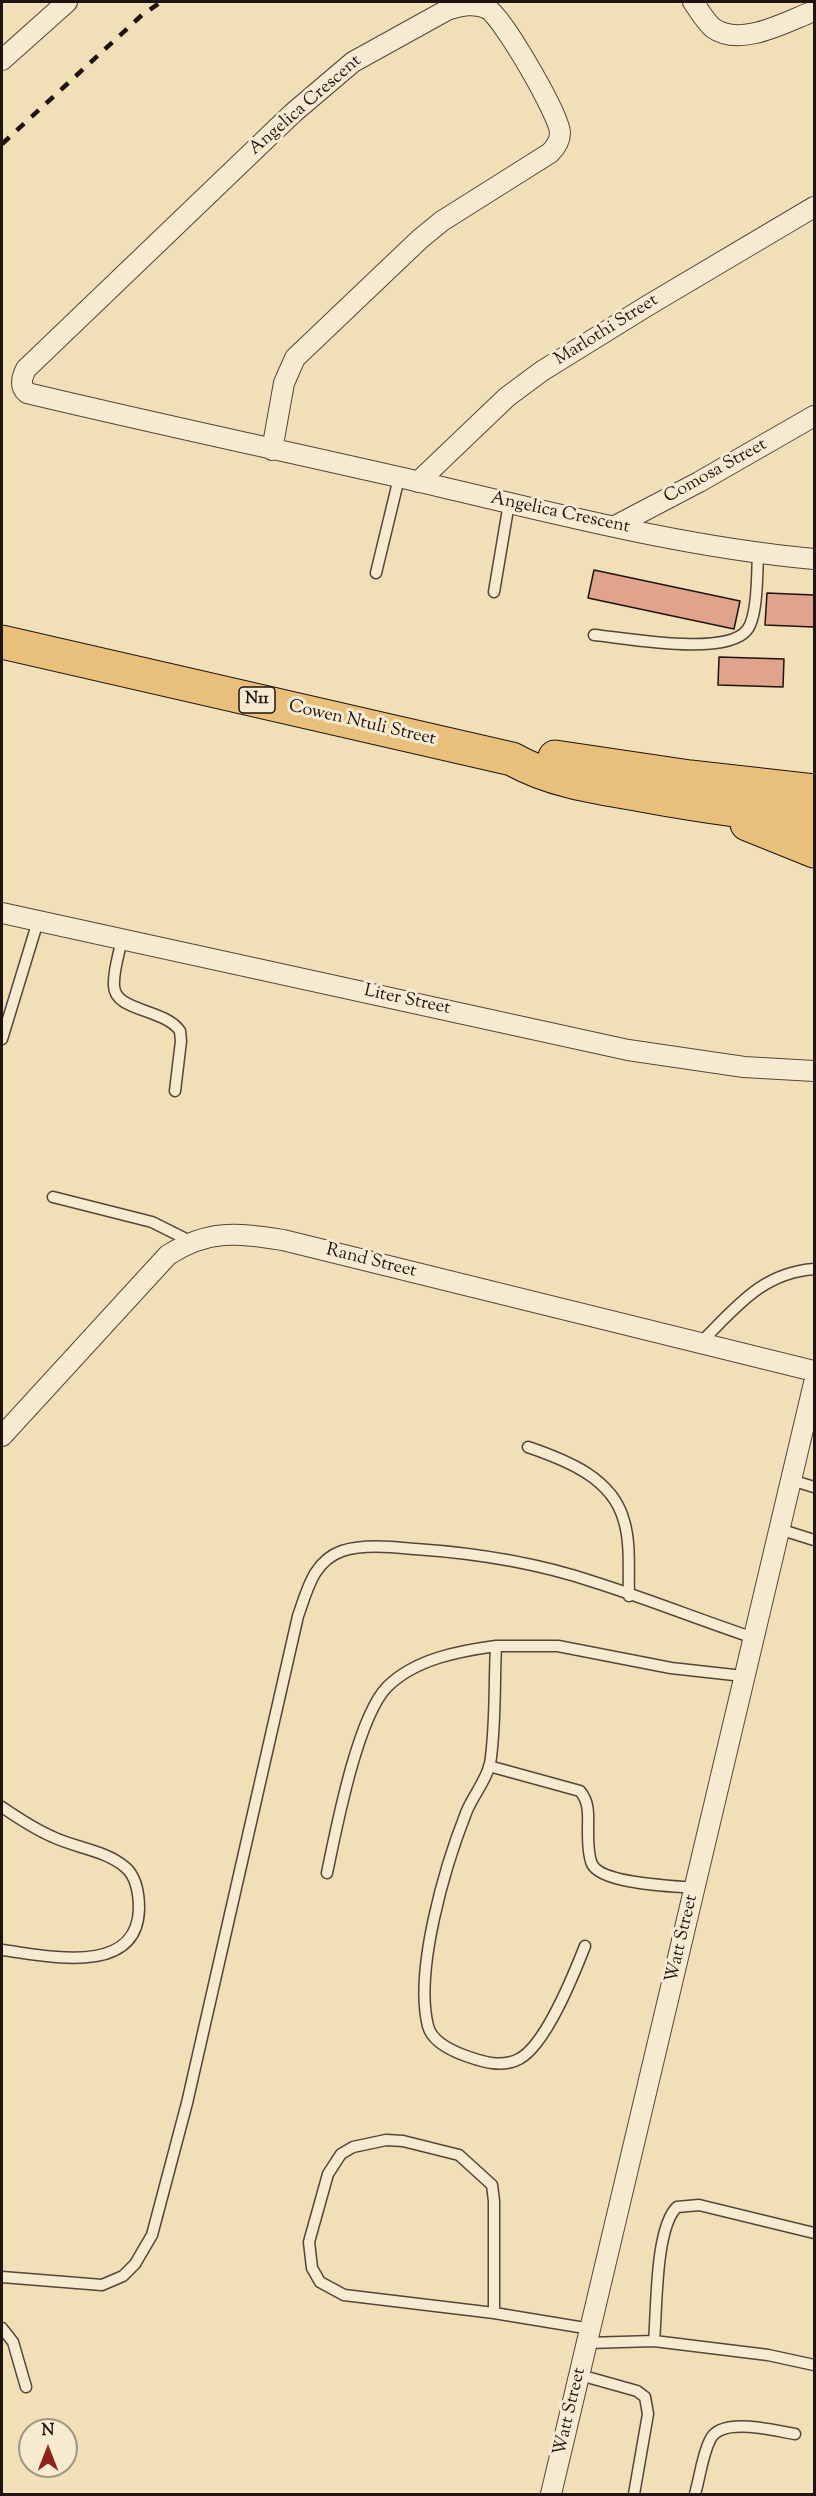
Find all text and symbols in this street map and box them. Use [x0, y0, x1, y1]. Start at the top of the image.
street label: Angelica Crescent [245, 51, 367, 161]
street label: Marlothi Street [551, 291, 663, 371]
street label: Comosa Street [661, 435, 771, 509]
street label: Angelica Crescent [488, 489, 632, 539]
road number: N11 [239, 687, 275, 713]
street label: Cowen Ntuli Street [286, 697, 438, 751]
street label: Liter Street [362, 981, 452, 1021]
street label: Rand Street [324, 1240, 418, 1284]
street label: Watt Street [662, 1893, 704, 1985]
street label: Watt Street [550, 2366, 592, 2458]
north arrow [18, 2418, 78, 2478]
text: N [42, 2420, 54, 2443]

